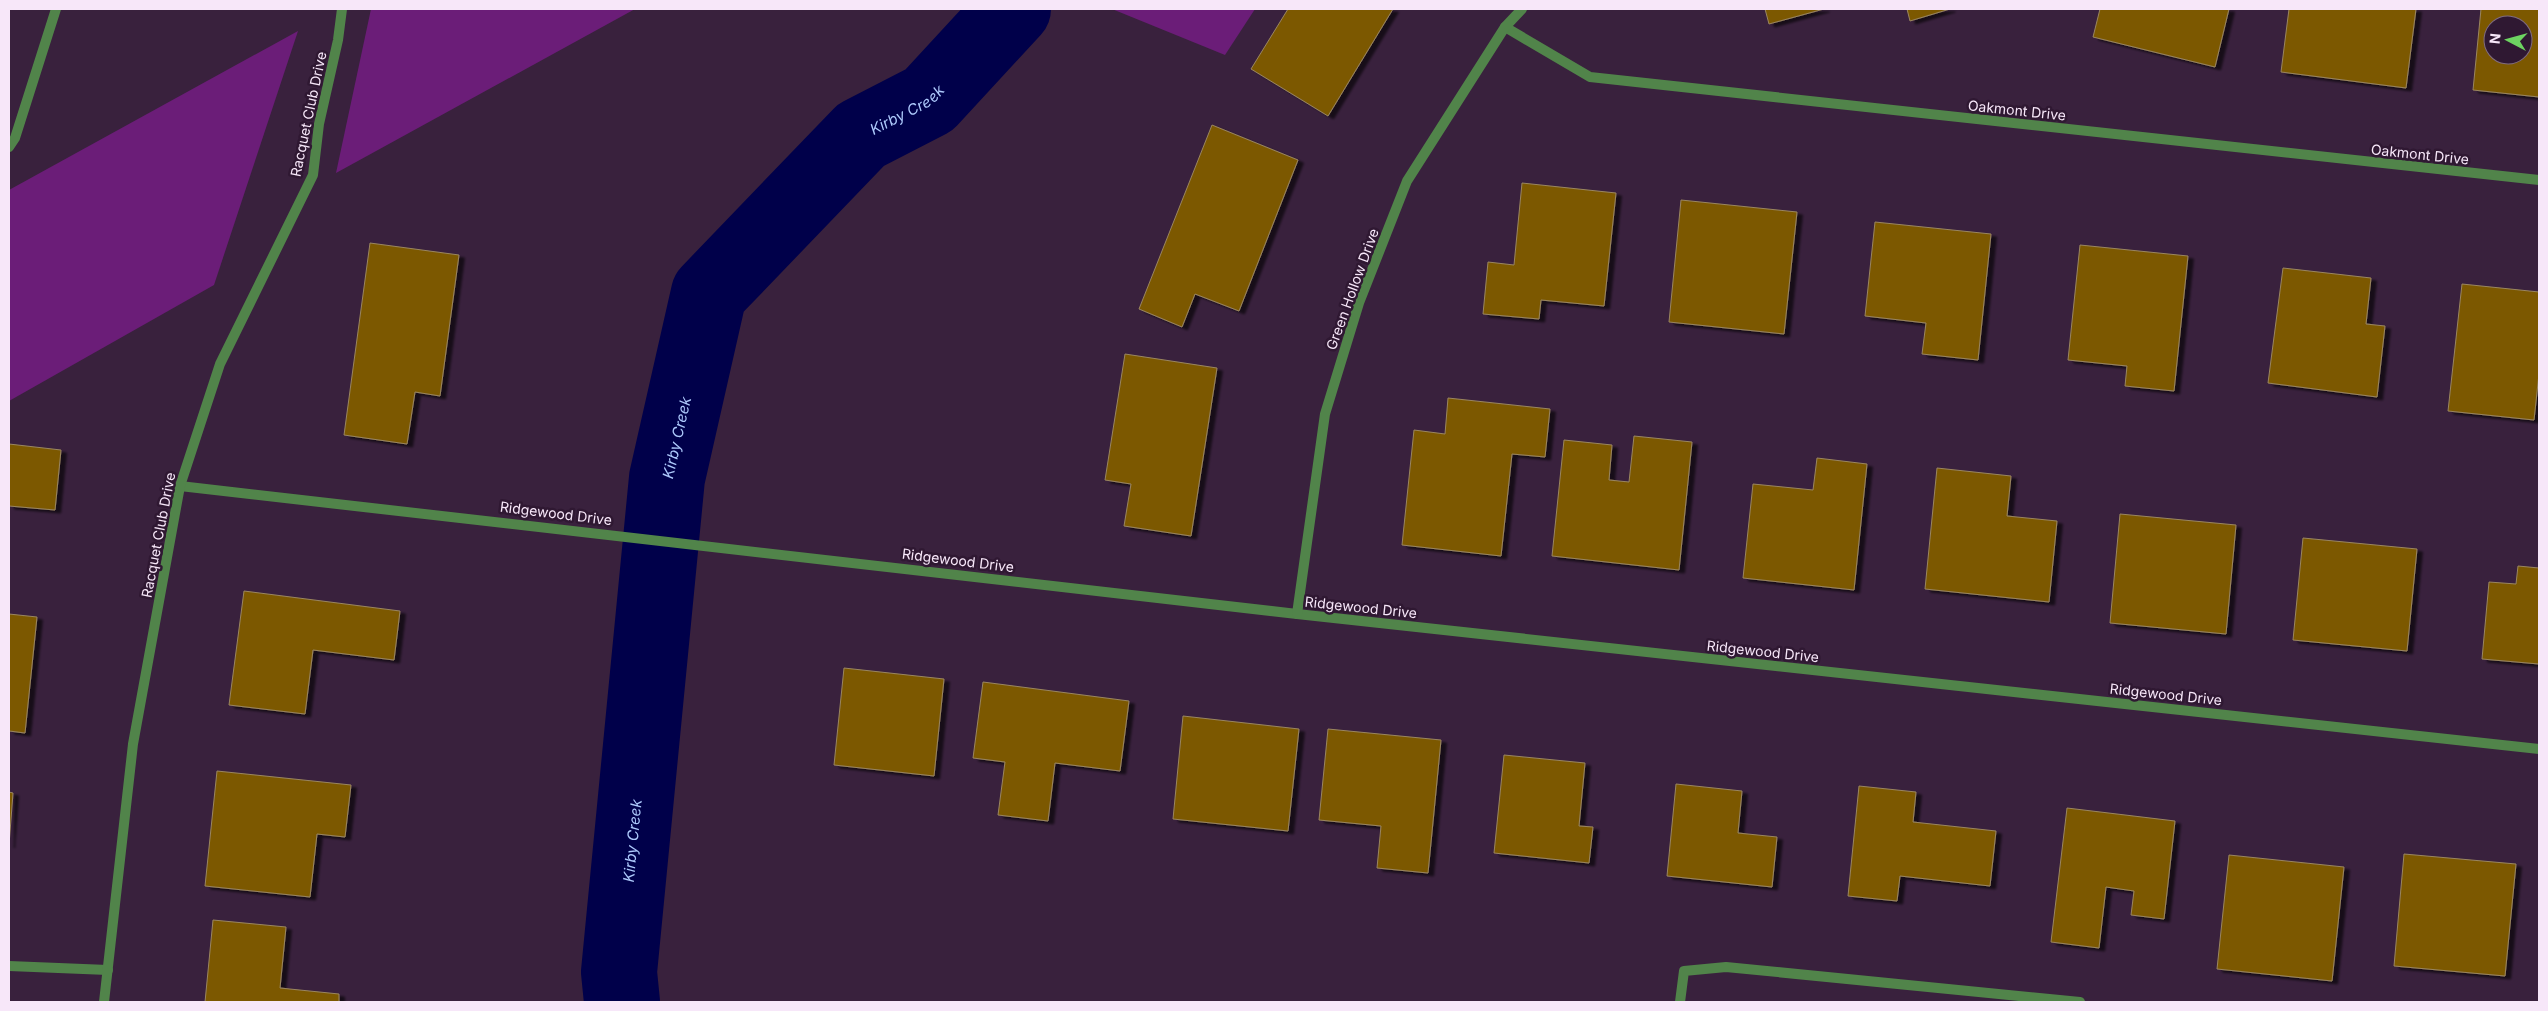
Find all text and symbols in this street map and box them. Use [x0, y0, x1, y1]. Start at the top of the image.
north arrow [2483, 15, 2533, 65]
text: N [2486, 32, 2504, 45]
street label: Racquet Club Drive [286, 50, 330, 178]
water label: Kirby Creek [866, 80, 949, 138]
street label: Oakmont Drive [1967, 96, 2067, 124]
street label: Oakmont Drive [2370, 140, 2470, 168]
street label: Green Hollow Drive [1322, 226, 1382, 352]
water label: Kirby Creek [658, 394, 695, 480]
street label: Racquet Club Drive [137, 471, 179, 599]
street label: Ridgewood Drive [499, 498, 613, 528]
street label: Ridgewood Drive [901, 545, 1015, 575]
street label: Ridgewood Drive [1304, 593, 1418, 621]
street label: Ridgewood Drive [1706, 637, 1820, 665]
street label: Ridgewood Drive [2109, 680, 2223, 708]
water label: Kirby Creek [618, 798, 645, 883]

